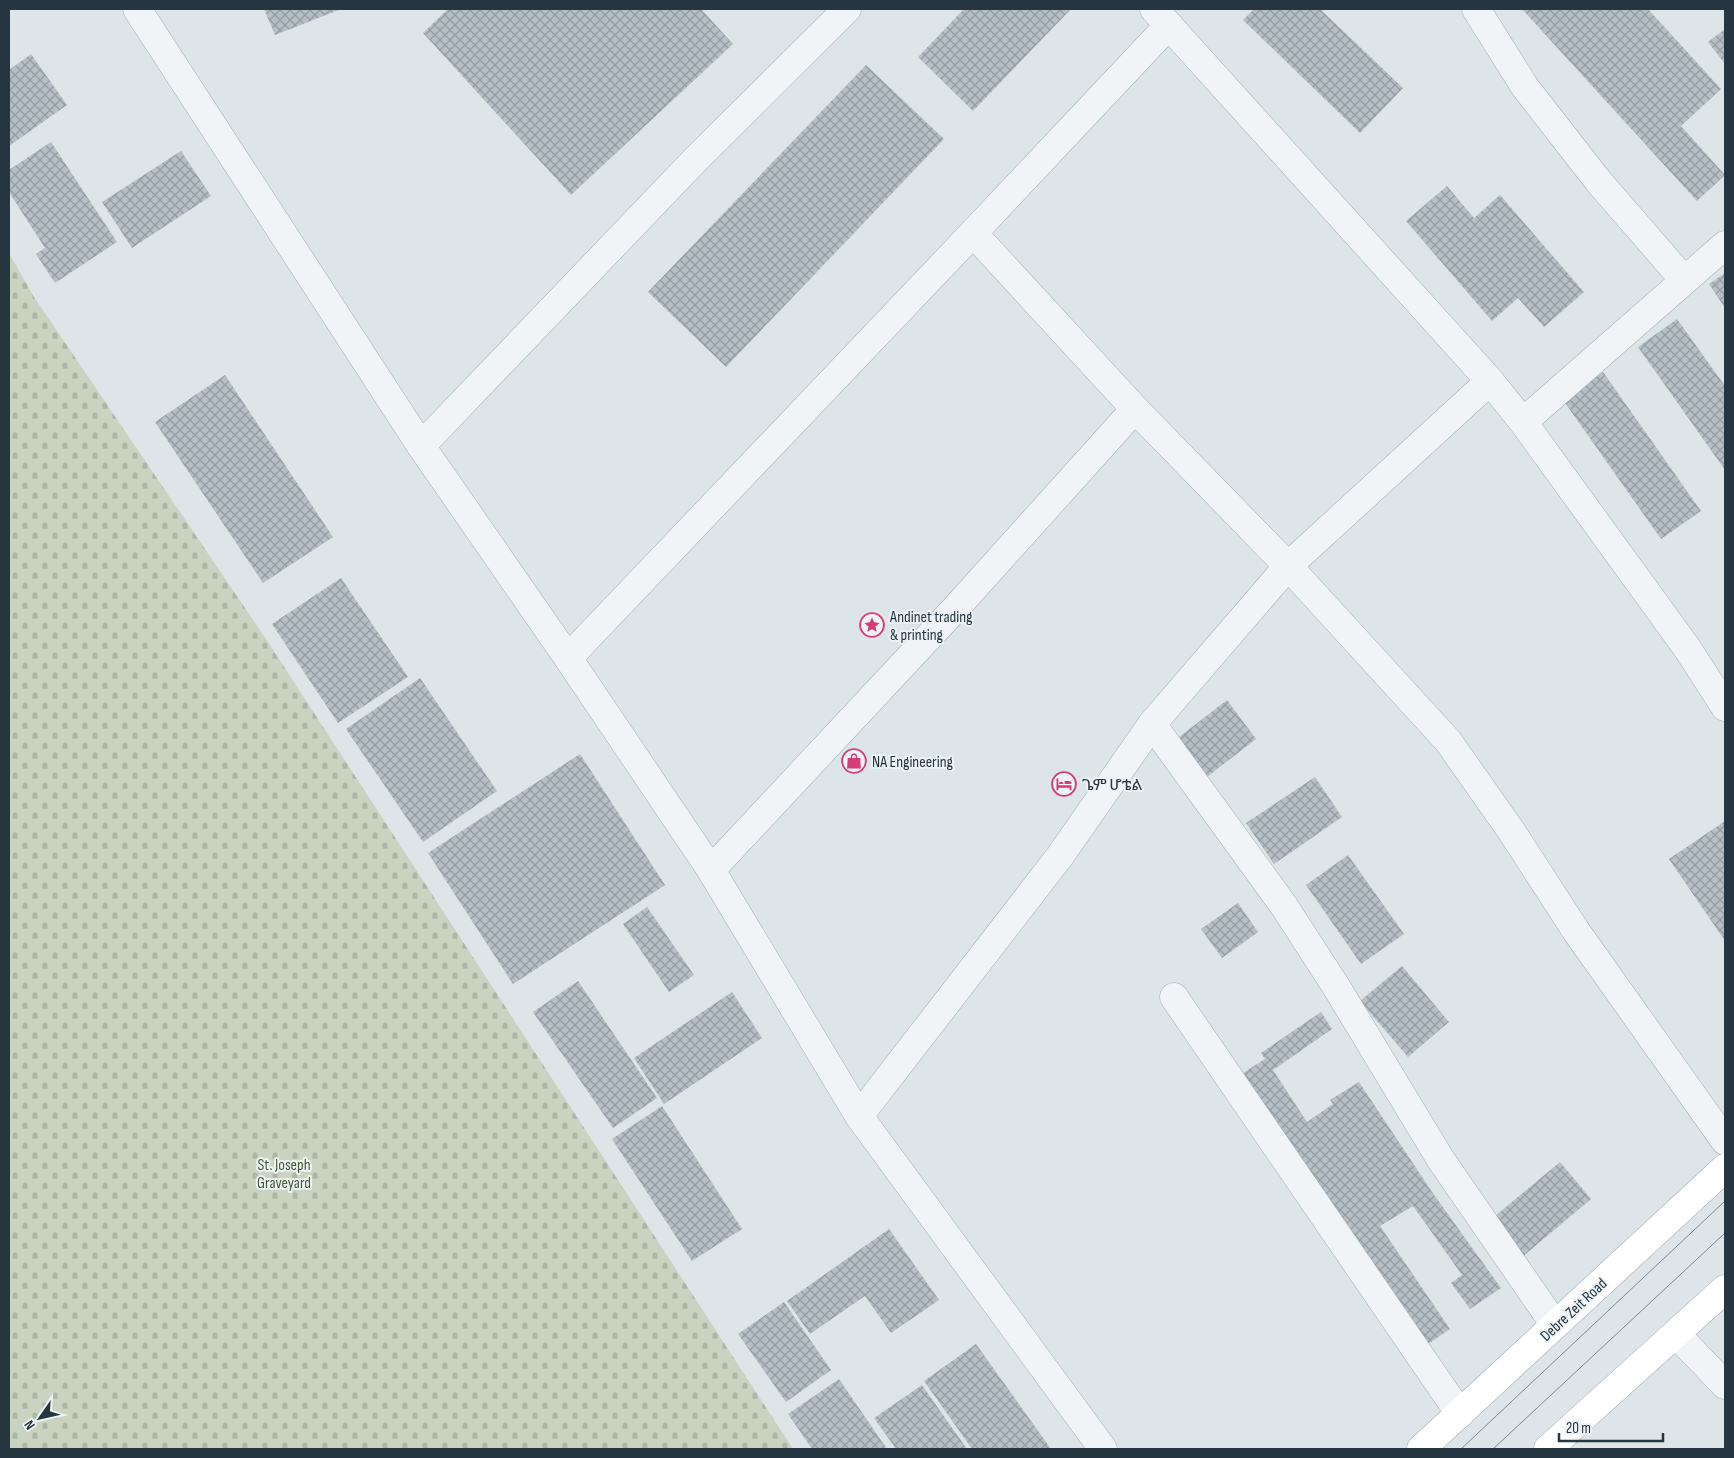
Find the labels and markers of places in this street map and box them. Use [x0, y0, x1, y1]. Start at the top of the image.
place label: Andinet trading & printing [889, 608, 972, 645]
place icon: Andinet trading & printing [859, 612, 885, 638]
shop icon: NA Engineering [841, 748, 867, 774]
place label: NA Engineering [872, 753, 953, 772]
hotel icon: ጌም ሆቴል [1051, 771, 1077, 797]
place label: ጌም ሆቴል [1082, 776, 1143, 795]

